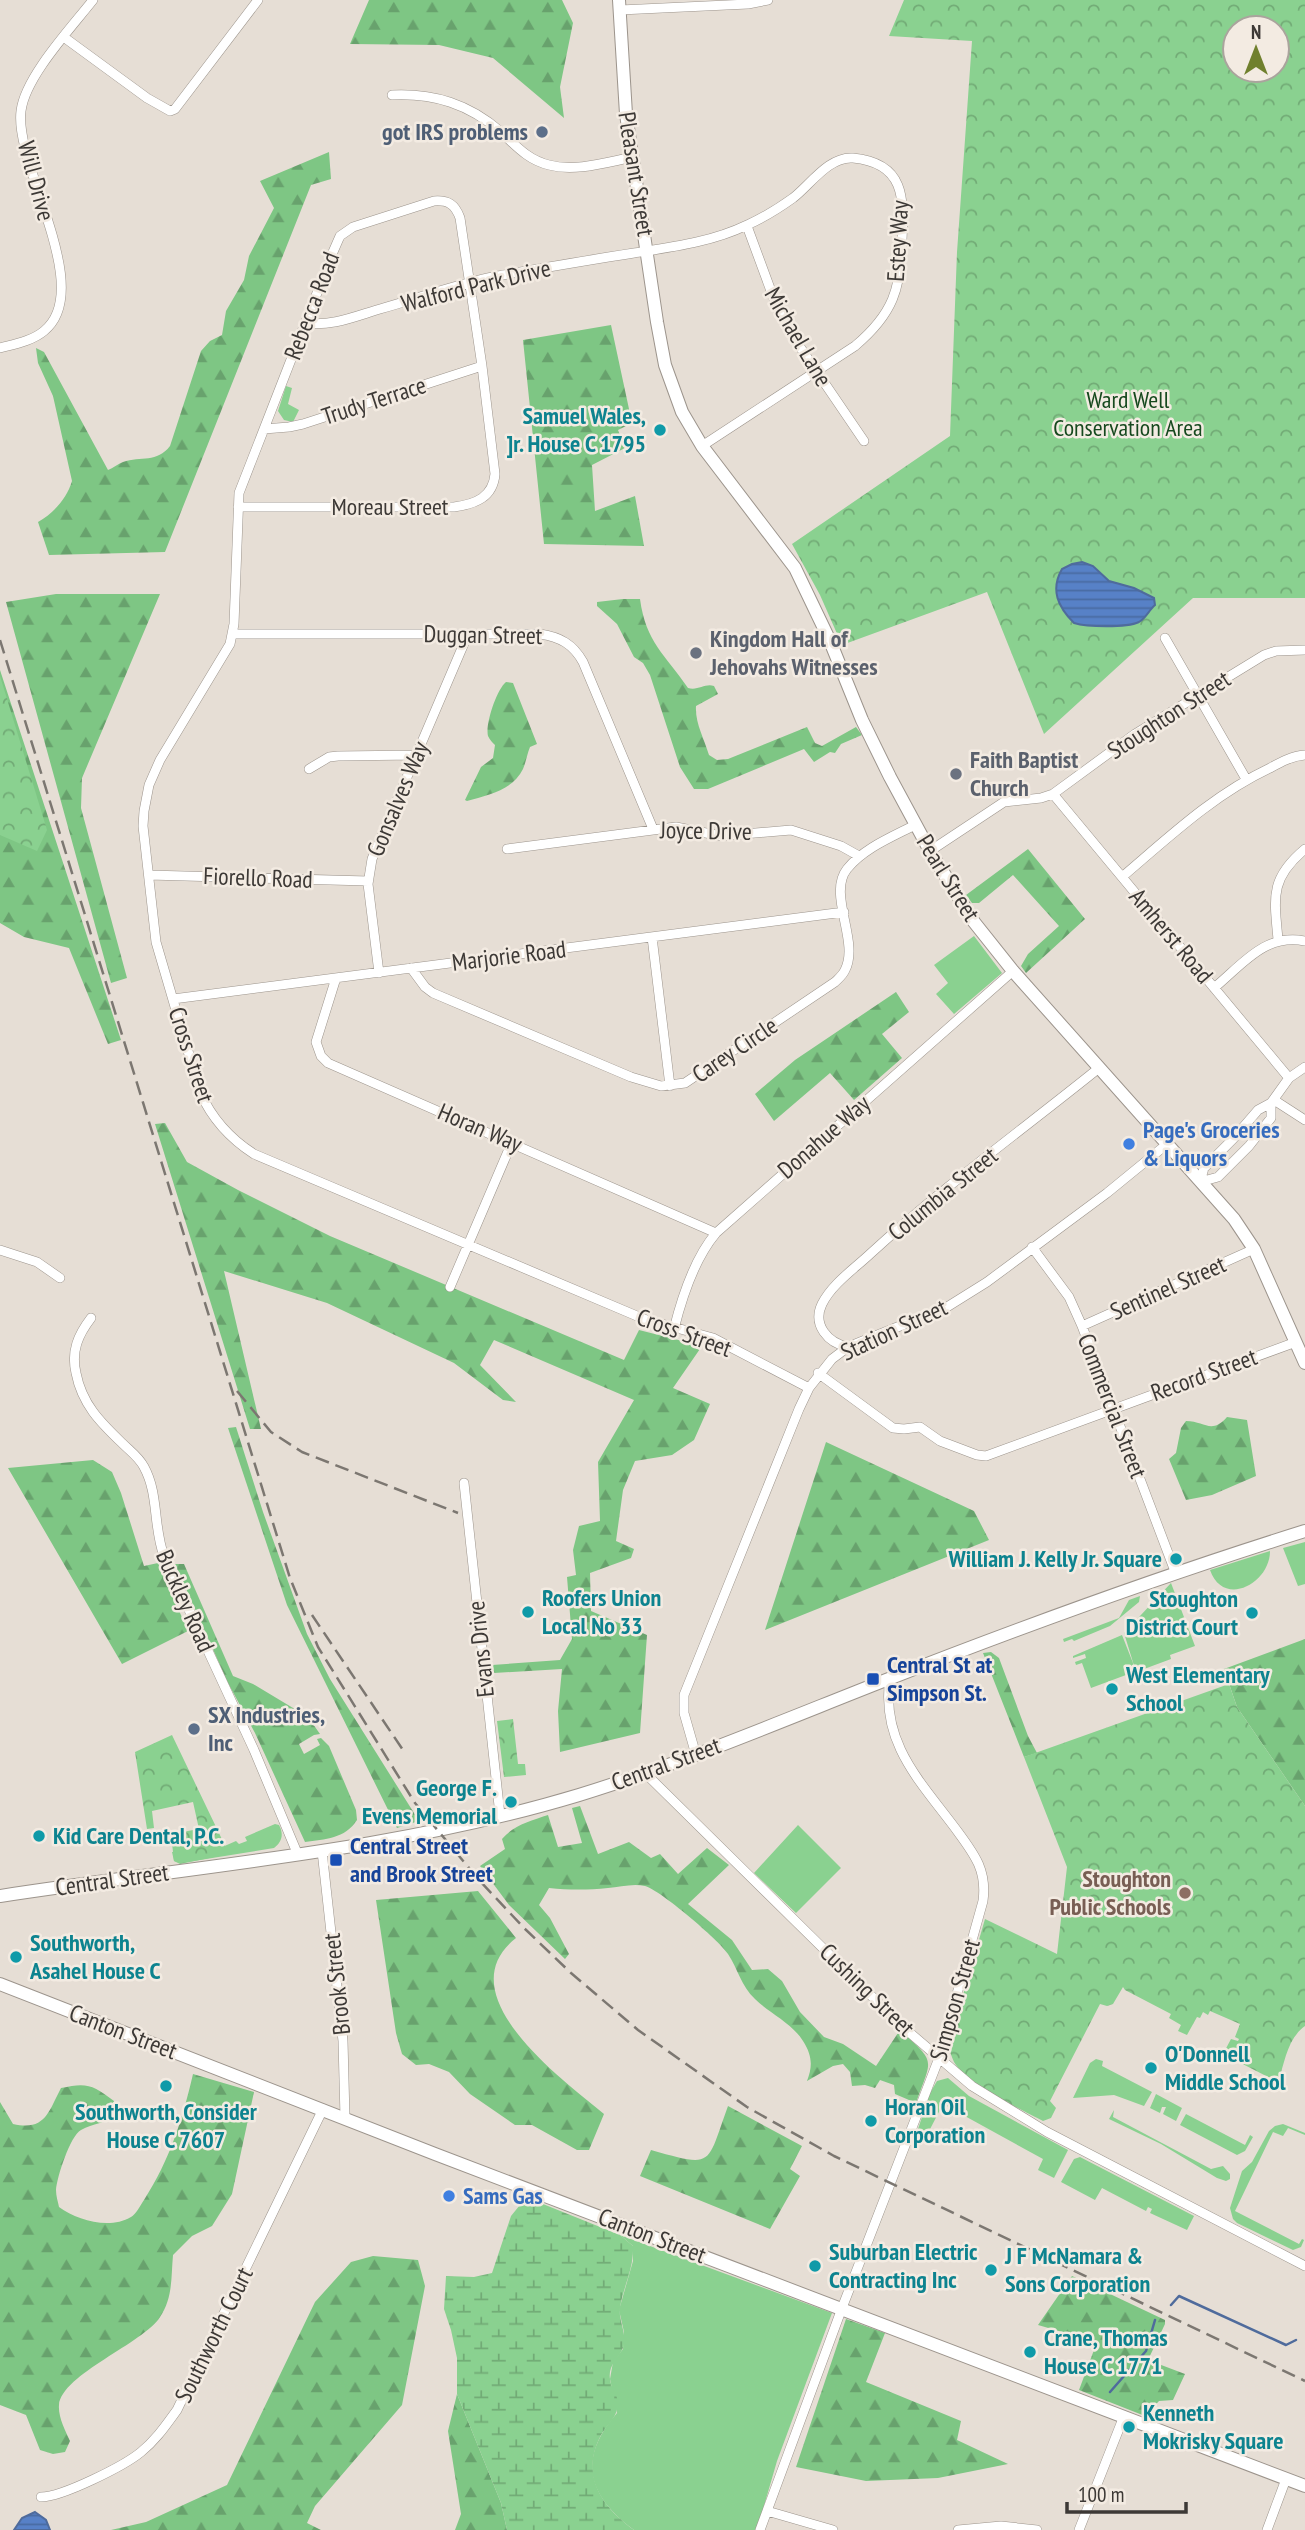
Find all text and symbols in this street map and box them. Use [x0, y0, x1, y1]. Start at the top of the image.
north arrow [1221, 14, 1291, 84]
text: N [1251, 20, 1261, 44]
street label: Pleasant Street [611, 109, 662, 239]
place label: got IRS problems [382, 116, 528, 147]
marker: got IRS problems [534, 124, 550, 140]
street label: Will Drive [11, 138, 62, 224]
street label: Estey Way [880, 200, 915, 282]
street label: Rebecca Road [277, 248, 346, 364]
street label: Walford Park Drive [398, 252, 554, 319]
street label: Michael Lane [758, 282, 839, 392]
street label: Trudy Terrace [318, 369, 430, 432]
park label: Ward Well Conservation Area [1053, 384, 1203, 443]
place label: Samuel Wales, ]r. House C 1795 [507, 400, 646, 459]
marker: Samuel Wales, ]r. House C 1795 [652, 422, 668, 438]
street label: Moreau Street [332, 491, 449, 522]
street label: Duggan Street [423, 618, 543, 651]
place label: Kingdom Hall of Jehovahs Witnesses [709, 623, 878, 682]
marker: Kingdom Hall of Jehovahs Witnesses [688, 645, 704, 661]
street label: Stoughton Street [1101, 663, 1236, 766]
street label: Gonsalves Way [359, 737, 436, 861]
place label: Faith Baptist Church [970, 744, 1078, 803]
marker: Faith Baptist Church [948, 766, 964, 782]
street label: Joyce Drive [659, 814, 752, 847]
street label: Pearl Street [910, 829, 987, 927]
street label: Fiorello Road [203, 860, 313, 895]
street label: Amherst Road [1123, 882, 1220, 990]
street label: Marjorie Road [450, 933, 568, 978]
street label: Cross Street [161, 1003, 222, 1107]
street label: Carey Circle [686, 1010, 783, 1089]
street label: Donahue Way [771, 1088, 876, 1185]
street label: Horan Way [433, 1096, 527, 1159]
place label: Page's Groceries & Liquors [1143, 1114, 1280, 1173]
marker: Page's Groceries & Liquors [1121, 1136, 1137, 1152]
street label: Columbia Street [882, 1140, 1004, 1247]
street label: Sentinel Street [1105, 1248, 1231, 1327]
street label: Station Street [836, 1291, 952, 1368]
street label: Cross Street [633, 1301, 736, 1364]
street label: Commercial Street [1071, 1329, 1154, 1483]
street label: Record Street [1147, 1341, 1261, 1408]
place label: William J. Kelly Jr. Square [947, 1543, 1162, 1574]
street label: Buckley Road [149, 1545, 222, 1657]
marker: William J. Kelly Jr. Square [1168, 1551, 1184, 1567]
place label: Roofers Union Local No 33 [542, 1582, 661, 1641]
place label: Stoughton District Court [1126, 1583, 1238, 1642]
street label: Evans Drive [460, 1599, 501, 1699]
marker: Roofers Union Local No 33 [520, 1604, 536, 1620]
marker: Stoughton District Court [1244, 1605, 1260, 1621]
place label: Central St at Simpson St. [887, 1649, 992, 1708]
place label: West Elementary School [1125, 1659, 1270, 1718]
marker: Central St at Simpson St. [865, 1671, 881, 1687]
marker: West Elementary School [1104, 1681, 1120, 1697]
place label: SX Industries, Inc [208, 1699, 325, 1758]
marker: SX Industries, Inc [186, 1721, 202, 1737]
street label: Central Street [607, 1729, 725, 1798]
place label: George F. Evens Memorial [362, 1772, 497, 1831]
marker: George F. Evens Memorial [503, 1794, 519, 1810]
place label: Kid Care Dental, P.C. [53, 1820, 224, 1851]
marker: Kid Care Dental, P.C. [31, 1828, 47, 1844]
place label: Central Street and Brook Street [350, 1830, 493, 1889]
marker: Central Street and Brook Street [328, 1852, 344, 1868]
street label: Central Street [53, 1856, 171, 1903]
place label: Stoughton Public Schools [1049, 1863, 1171, 1922]
marker: Stoughton Public Schools [1177, 1885, 1193, 1901]
place label: Southworth, Asahel House C [29, 1927, 161, 1986]
street label: Brook Street [316, 1931, 357, 2036]
street label: Simpson Street [922, 1935, 987, 2064]
street label: Cushing Street [813, 1937, 922, 2043]
marker: Southworth, Asahel House C [8, 1949, 24, 1965]
street label: Canton Street [65, 1997, 182, 2066]
place label: O'Donnell Middle School [1165, 2038, 1286, 2097]
marker: O'Donnell Middle School [1143, 2060, 1159, 2076]
marker: Southworth, Consider House C 7607 [158, 2078, 174, 2094]
place label: Horan Oil Corporation [885, 2091, 985, 2150]
place label: Southworth, Consider House C 7607 [75, 2096, 258, 2155]
marker: Horan Oil Corporation [863, 2113, 879, 2129]
place label: Sams Gas [463, 2180, 543, 2211]
marker: Sams Gas [441, 2188, 457, 2204]
street label: Canton Street [594, 2201, 711, 2270]
place label: Suburban Electric Contracting Inc [829, 2236, 978, 2295]
place label: J F McNamara & Sons Corporation [1004, 2240, 1150, 2299]
marker: Suburban Electric Contracting Inc [807, 2258, 823, 2274]
street label: Southworth Court [167, 2262, 260, 2408]
marker: J F McNamara & Sons Corporation [983, 2262, 999, 2278]
place label: Crane, Thomas House C 1771 [1044, 2322, 1168, 2381]
marker: Crane, Thomas House C 1771 [1022, 2344, 1038, 2360]
place label: Kenneth Mokrisky Square [1143, 2397, 1284, 2456]
marker: Kenneth Mokrisky Square [1121, 2419, 1137, 2435]
scale bar [1067, 2470, 1186, 2514]
text: 100 m [1078, 2481, 1124, 2508]

